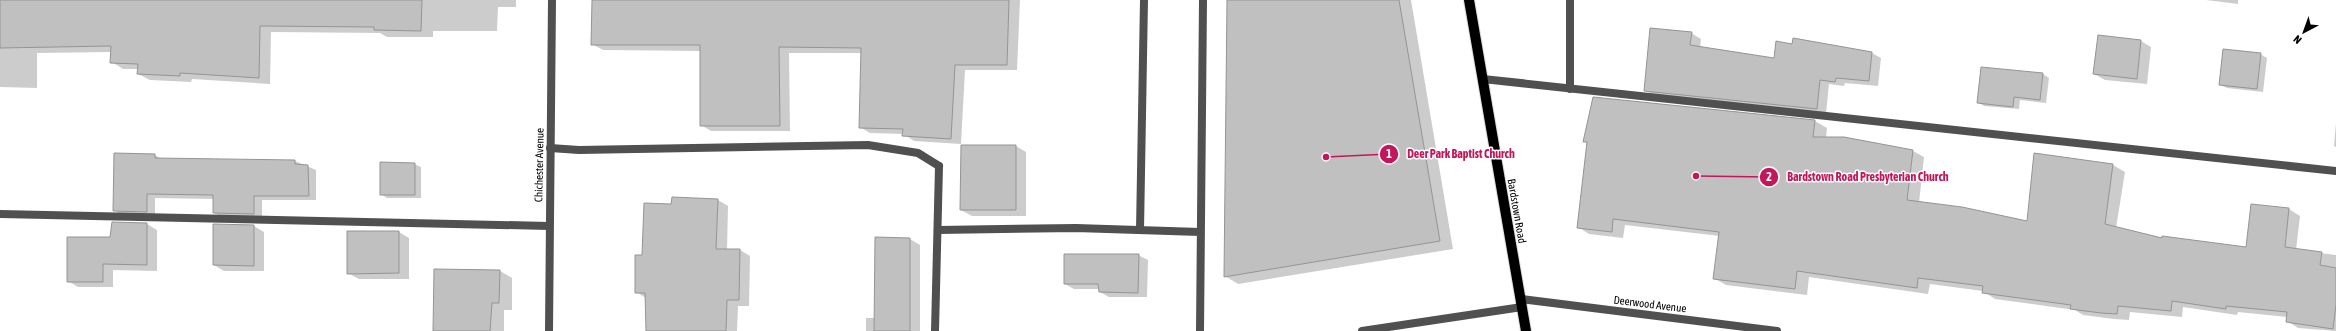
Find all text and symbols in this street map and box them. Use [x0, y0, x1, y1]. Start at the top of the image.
north arrow [2284, 12, 2324, 52]
text: N [2291, 33, 2304, 46]
street label: Chichester Avenue [532, 128, 546, 202]
callout: Deer Park Baptist Church [1379, 142, 1523, 166]
text: 1 [1386, 147, 1392, 161]
text: Deer Park Baptist Church [1407, 147, 1515, 161]
callout: Bardstown Road Presbyterian Church [1759, 165, 1957, 189]
text: 2 [1766, 170, 1772, 184]
text: Bardstown Road Presbyterian Church [1787, 170, 1949, 184]
street label: Bardstown Road [1505, 178, 1529, 244]
street label: Deerwood Avenue [1613, 294, 1687, 314]

